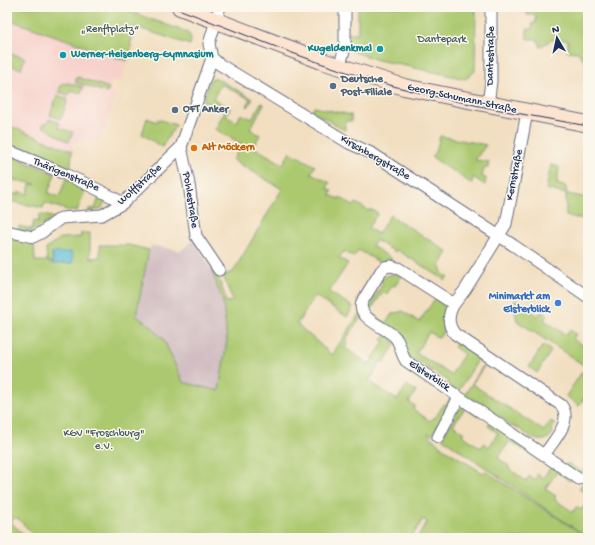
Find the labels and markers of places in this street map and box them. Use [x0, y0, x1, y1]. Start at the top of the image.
place label: Kugeldenkmal [307, 43, 373, 56]
marker: Kugeldenkmal [375, 44, 385, 54]
place label: Werner-Heisenberg-Gymnasium [70, 49, 214, 62]
marker: Werner-Heisenberg-Gymnasium [58, 50, 68, 60]
place label: Deutsche Post-Filiale [340, 73, 393, 99]
marker: Deutsche Post-Filiale [328, 81, 338, 91]
place label: OFT Anker [183, 104, 229, 116]
marker: OFT Anker [170, 105, 180, 115]
place label: Alt Möckern [201, 141, 256, 154]
marker: Alt Möckern [189, 143, 199, 153]
place label: Minimarkt am Elsterblick [489, 290, 552, 316]
marker: Minimarkt am Elsterblick [553, 298, 563, 308]

